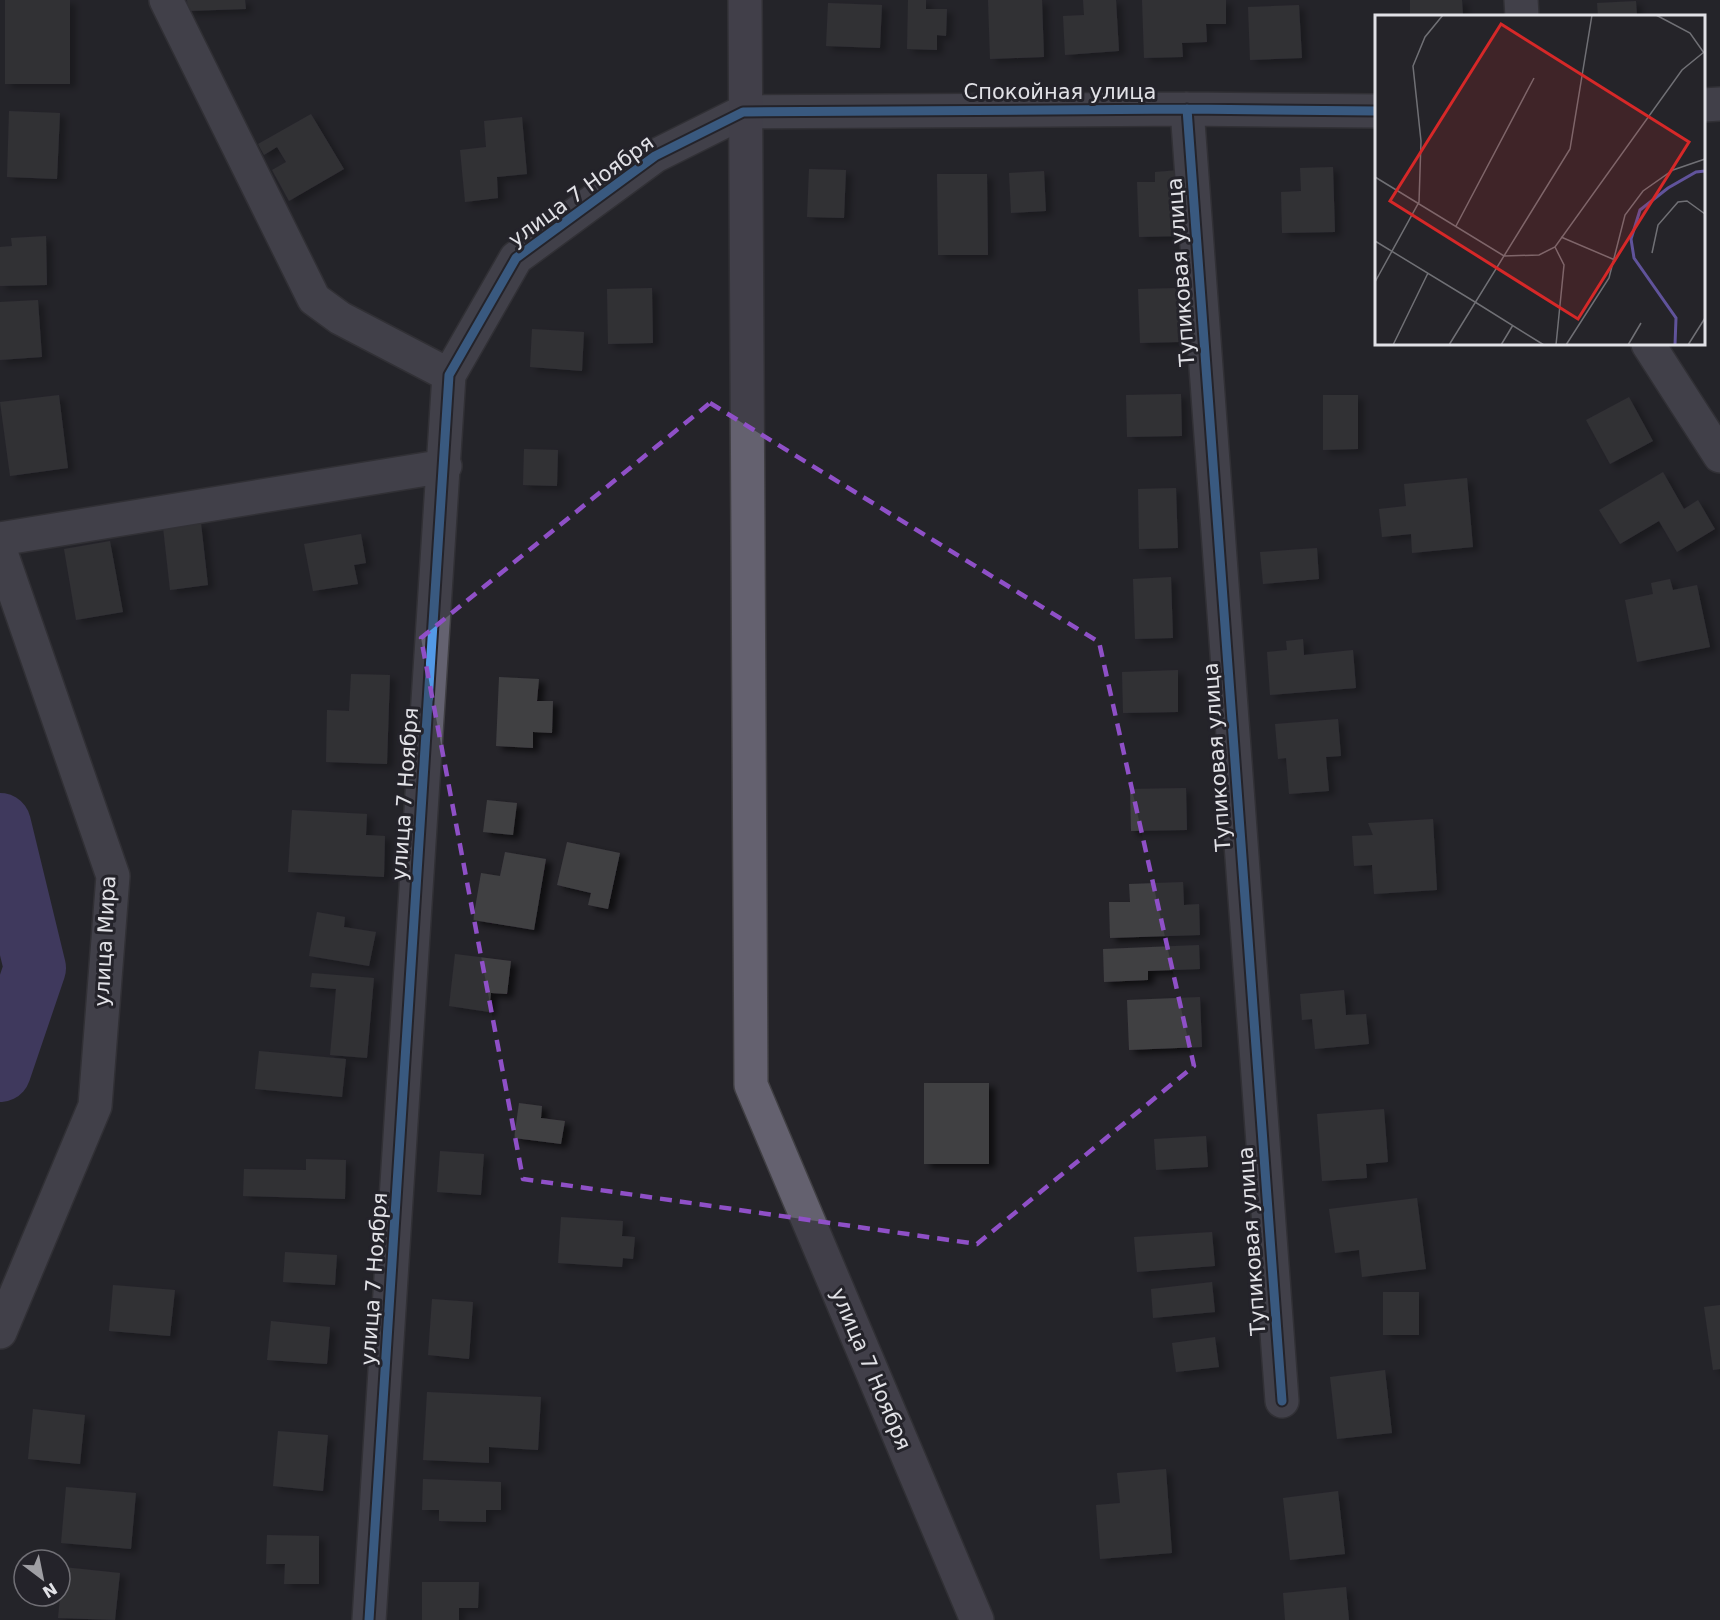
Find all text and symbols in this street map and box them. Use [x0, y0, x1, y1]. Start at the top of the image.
inset map [1375, 15, 1705, 345]
street label: Спокойная улица [964, 80, 1157, 104]
street label: улица 7 Ноября [504, 130, 658, 252]
street label: Тупиковая улица [1162, 177, 1200, 368]
street label: Тупиковая улица [1198, 662, 1236, 853]
street label: улица 7 Ноября [387, 707, 423, 881]
street label: улица Мира [90, 875, 120, 1007]
street label: Тупиковая улица [1233, 1146, 1271, 1337]
street label: улица 7 Ноября [356, 1192, 392, 1366]
street label: улица 7 Ноября [826, 1284, 916, 1454]
north arrow [12, 1548, 72, 1608]
text: N [39, 1579, 60, 1602]

